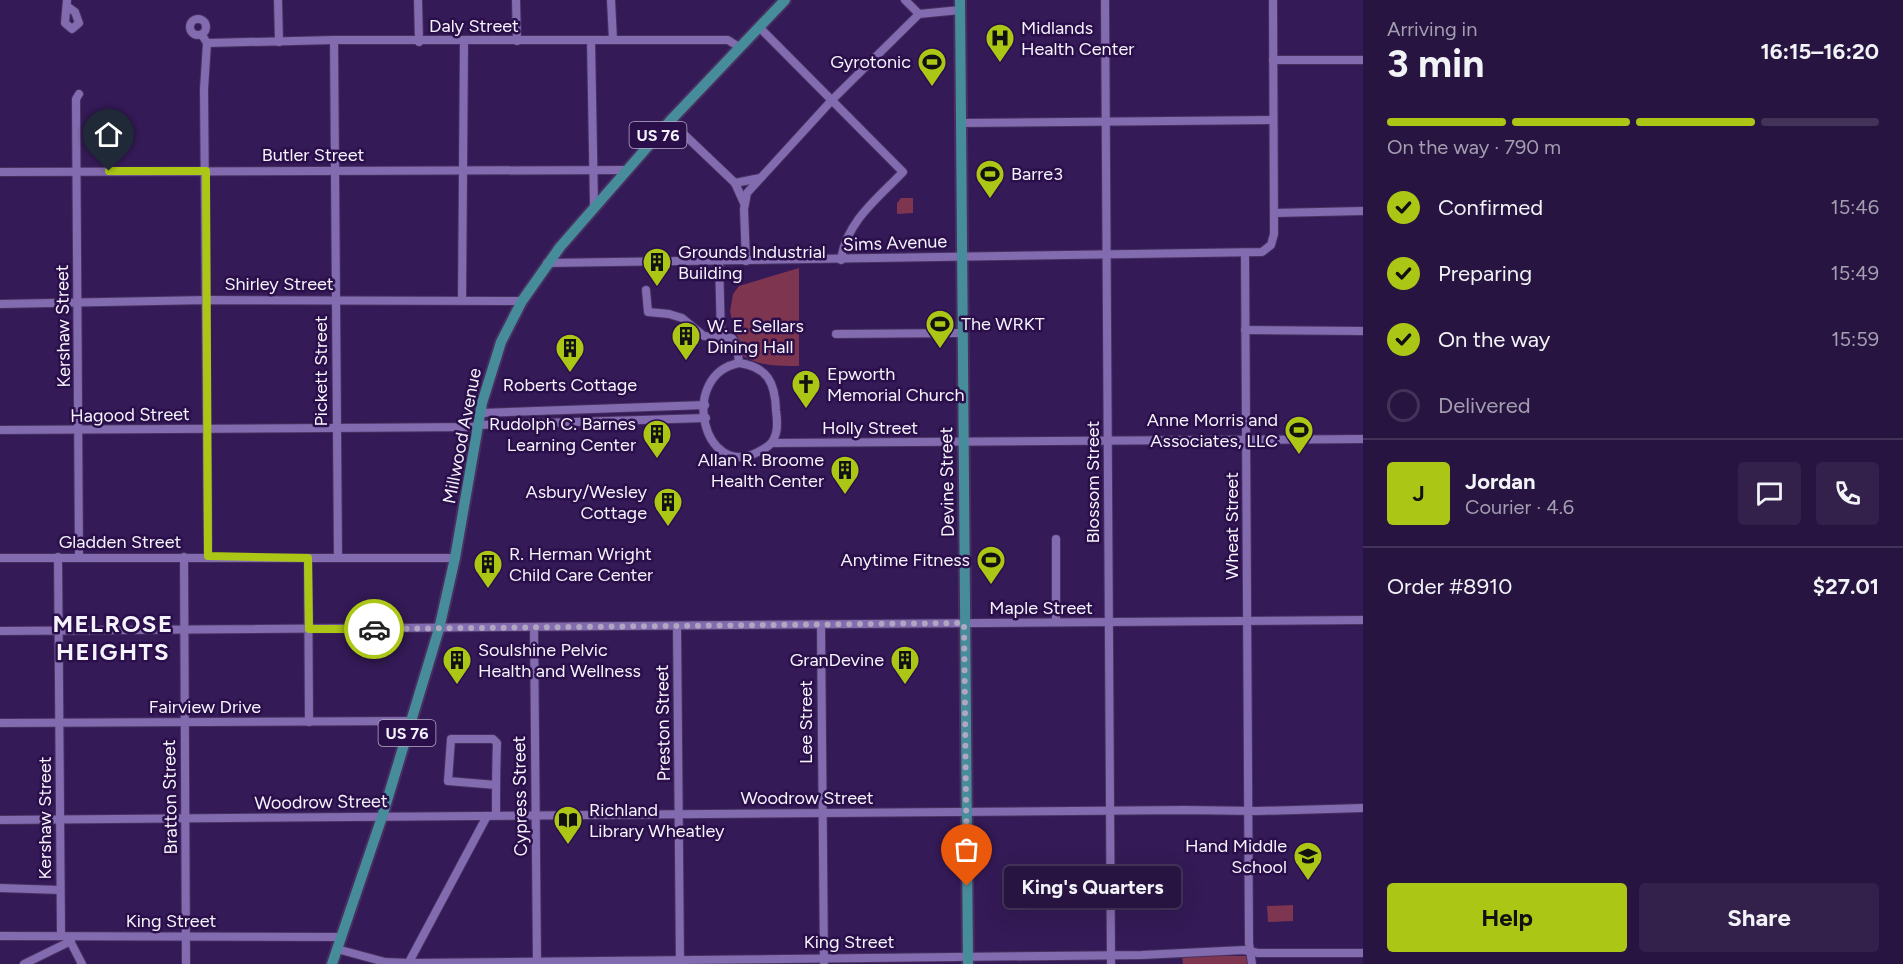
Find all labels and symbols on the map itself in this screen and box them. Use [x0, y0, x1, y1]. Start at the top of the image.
street label: Daly Street [429, 15, 519, 37]
place label: Midlands Health Center [1021, 17, 1134, 60]
hospital icon: Midlands Health Center [984, 22, 1016, 64]
sports icon: Gyrotonic [916, 46, 948, 88]
place label: Gyrotonic [830, 51, 911, 73]
pin [83, 109, 134, 171]
road number: US 76 [630, 122, 686, 148]
street label: Butler Street [262, 144, 364, 166]
sports icon: Barre3 [974, 158, 1006, 200]
place label: Barre3 [1011, 163, 1063, 185]
street label: Sims Avenue [843, 230, 948, 256]
place label: Grounds Industrial Building [678, 241, 826, 284]
building icon: Grounds Industrial Building [641, 246, 673, 288]
street label: Kershaw Street [51, 264, 75, 388]
street label: Shirley Street [224, 273, 334, 295]
sports icon: The WRKT [924, 308, 956, 350]
place label: The WRKT [961, 313, 1045, 335]
street label: Pickett Street [310, 315, 332, 427]
place label: W. E. Sellars Dining Hall [707, 315, 804, 358]
building icon: W. E. Sellars Dining Hall [670, 320, 702, 362]
building icon: Roberts Cottage [554, 332, 586, 374]
place label: Epworth Memorial Church [827, 363, 965, 406]
street label: Millwood Avenue [438, 366, 486, 506]
church icon: Epworth Memorial Church [790, 368, 822, 410]
place label: Roberts Cottage [503, 374, 637, 396]
street label: Hagood Street [70, 403, 190, 427]
place label: Anne Morris and Associates, LLC [1147, 409, 1278, 452]
place label: Rudolph C. Barnes Learning Center [489, 413, 636, 456]
sports icon: Anne Morris and Associates, LLC [1283, 414, 1315, 456]
street label: Holly Street [822, 417, 918, 439]
building icon: Rudolph C. Barnes Learning Center [641, 418, 673, 460]
street label: Blossom Street [1082, 420, 1104, 543]
street label: Devine Street [935, 427, 959, 537]
place label: Allan R. Broome Health Center [698, 449, 824, 492]
building icon: Allan R. Broome Health Center [829, 454, 861, 496]
street label: Wheat Street [1221, 472, 1243, 580]
place label: Asbury/Wesley Cottage [526, 481, 648, 524]
building icon: Asbury/Wesley Cottage [652, 486, 684, 528]
street label: Gladden Street [59, 531, 182, 553]
place label: R. Herman Wright Child Care Center [509, 543, 653, 586]
sports icon: Anytime Fitness [975, 544, 1007, 586]
building icon: R. Herman Wright Child Care Center [472, 548, 504, 590]
place label: Anytime Fitness [840, 549, 970, 571]
street label: Maple Street [989, 597, 1093, 619]
courier [344, 599, 404, 659]
district label: MELROSE HEIGHTS [52, 609, 174, 666]
place label: Soulshine Pelvic Health and Wellness [478, 639, 641, 682]
building icon: Soulshine Pelvic Health and Wellness [441, 644, 473, 686]
building icon: GranDevine [889, 644, 921, 686]
place label: GranDevine [790, 649, 884, 671]
street label: Preston Street [651, 664, 675, 782]
street label: Lee Street [795, 680, 817, 764]
street label: Fairview Drive [149, 696, 261, 718]
road number: US 76 [378, 720, 436, 746]
street label: Cypress Street [508, 735, 532, 856]
street label: Bratton Street [158, 739, 182, 855]
street label: Kershaw Street [34, 756, 56, 880]
street label: Woodrow Street [740, 787, 874, 809]
street label: Woodrow Street [254, 790, 388, 814]
place label: Richland Library Wheatley [589, 799, 725, 842]
library icon: Richland Library Wheatley [552, 804, 584, 846]
pin [941, 824, 992, 886]
place label: Hand Middle School [1185, 835, 1287, 878]
school or university icon: Hand Middle School [1292, 840, 1324, 882]
callout: King's Quarters [1003, 865, 1180, 907]
street label: King Street [126, 910, 216, 932]
street label: King Street [804, 931, 894, 953]

